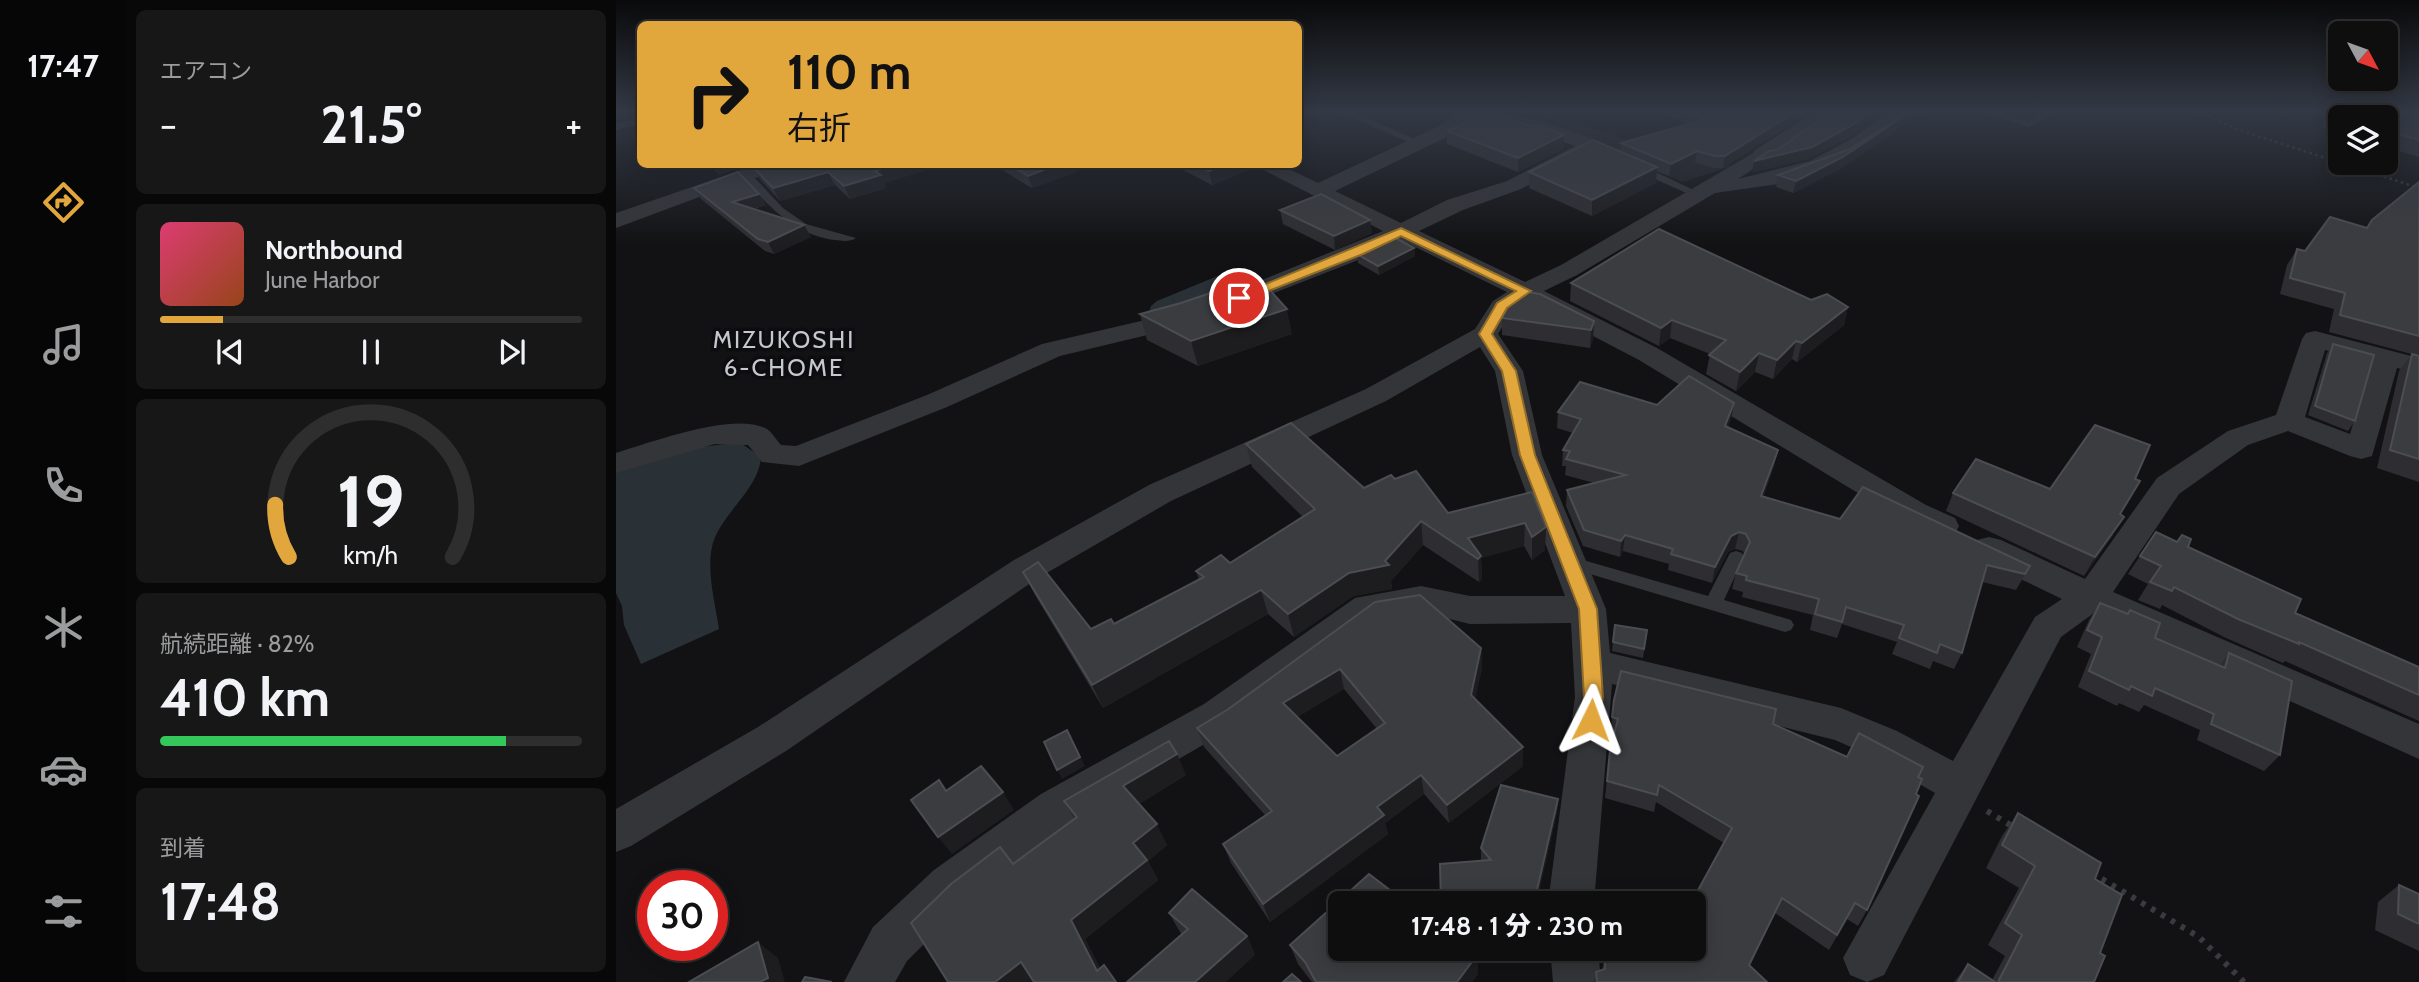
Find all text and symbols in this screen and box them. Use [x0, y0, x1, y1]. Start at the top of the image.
north arrow [2328, 21, 2398, 91]
map controls [2328, 21, 2398, 175]
text: 110 m [787, 42, 911, 101]
text: 17:47 [27, 46, 99, 85]
icon: right [672, 49, 763, 140]
text: エアコン [160, 57, 252, 85]
text: 21.5° [320, 93, 422, 156]
text: − [160, 101, 177, 148]
text: + [565, 101, 582, 148]
button: layers [2328, 105, 2398, 175]
text: 右折 [787, 108, 851, 147]
icon: directions [39, 178, 88, 227]
text: Northbound [265, 234, 403, 266]
text: June Harbor [265, 266, 379, 294]
pin [1209, 268, 1269, 328]
icon: arrive [1220, 279, 1258, 317]
icon: music [39, 320, 88, 369]
district label: MIZUKOSHI 6-CHOME [713, 325, 855, 382]
icon: previous [211, 333, 249, 371]
icon: pause [352, 333, 390, 371]
icon: next [493, 333, 531, 371]
text: 19 [337, 457, 405, 545]
icon: phone [39, 461, 88, 510]
text: km/h [344, 540, 398, 570]
icon: climate [39, 603, 88, 652]
text: 航続距離 · 82% [160, 630, 315, 658]
text: 410 km [160, 666, 330, 729]
position arrow [1554, 683, 1628, 757]
icon: car [39, 745, 88, 794]
text: 到着 [160, 834, 206, 862]
text: 17:48 [160, 870, 281, 933]
speed limit sign: 30 [637, 870, 728, 961]
icon: filters [39, 887, 88, 936]
text: 17:48 · 1 分 · 230 m [1411, 910, 1623, 942]

